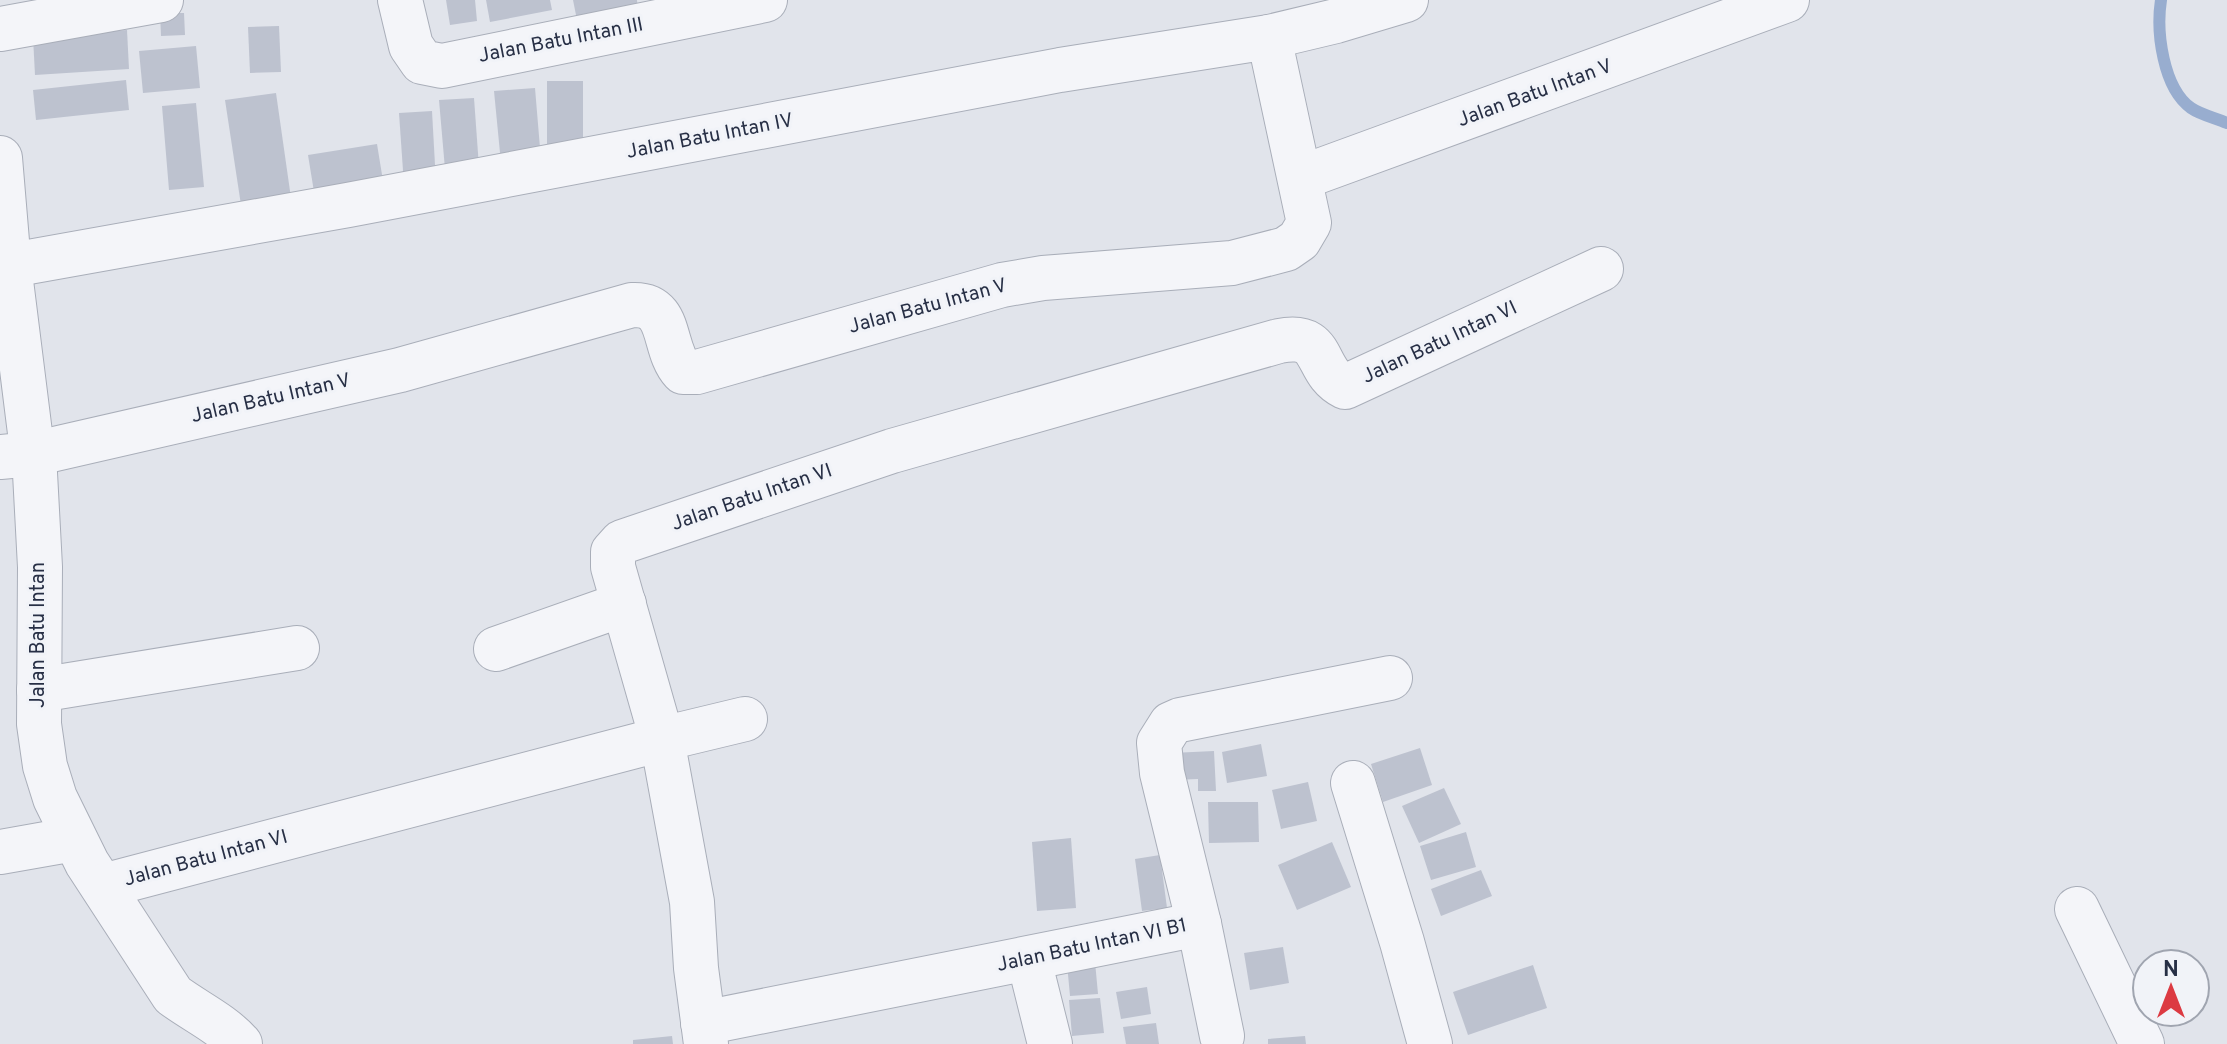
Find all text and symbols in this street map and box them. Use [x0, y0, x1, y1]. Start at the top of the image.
street label: Jalan Batu Intan III [476, 12, 646, 70]
street label: Jalan Batu Intan V [1454, 54, 1616, 134]
street label: Jalan Batu Intan IV [624, 108, 796, 166]
street label: Jalan Batu Intan V [846, 273, 1010, 341]
street label: Jalan Batu Intan VI [1358, 296, 1522, 390]
street label: Jalan Batu Intan V [189, 368, 353, 430]
street label: Jalan Batu Intan VI [668, 458, 836, 538]
street label: Jalan Batu Intan [26, 562, 52, 708]
street label: Jalan Batu Intan VI [121, 825, 291, 893]
street label: Jalan Batu Intan VI B1 [995, 913, 1189, 979]
north arrow [2131, 948, 2211, 1028]
text: N [2163, 957, 2179, 984]

